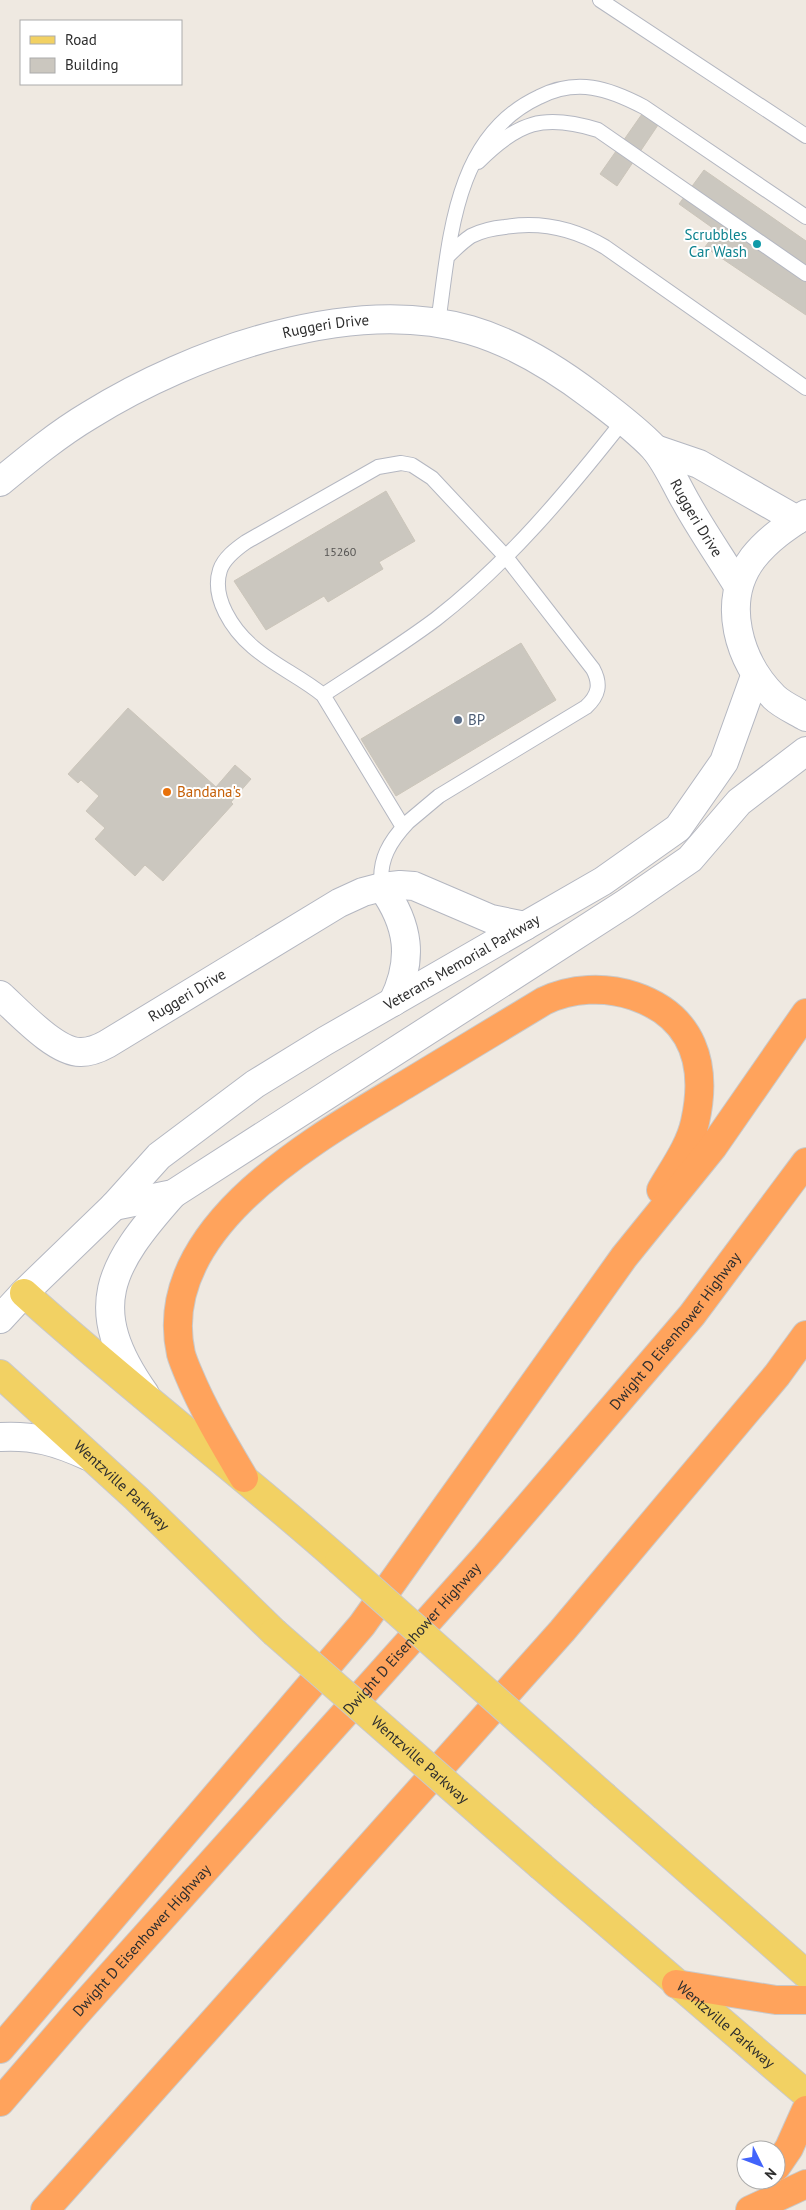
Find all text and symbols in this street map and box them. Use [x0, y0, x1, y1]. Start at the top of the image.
legend [20, 20, 182, 85]
text: Road [65, 30, 97, 49]
text: Building [65, 55, 119, 74]
place label: Scrubbles Car Wash [685, 225, 747, 261]
marker: Scrubbles Car Wash [751, 238, 763, 250]
street label: Ruggeri Drive [280, 310, 370, 342]
street label: Ruggeri Drive [666, 476, 727, 560]
house number: 15260 [324, 544, 357, 559]
place label: BP [468, 710, 485, 729]
marker: BP [452, 714, 464, 726]
place label: Bandana's [177, 782, 241, 801]
marker: Bandana's [161, 786, 173, 798]
street label: Veterans Memorial Parkway [379, 909, 543, 1015]
street label: Ruggeri Drive [144, 964, 229, 1026]
street label: Dwight D Eisenhower Highway [605, 1248, 745, 1414]
street label: Wentzville Parkway [70, 1436, 174, 1534]
street label: Dwight D Eisenhower Highway [338, 1558, 485, 1718]
street label: Wentzville Parkway [367, 1711, 473, 1808]
street label: Dwight D Eisenhower Highway [68, 1860, 215, 2020]
street label: Wentzville Parkway [673, 1977, 779, 2072]
north arrow [736, 2140, 786, 2190]
text: N [761, 2164, 780, 2183]

